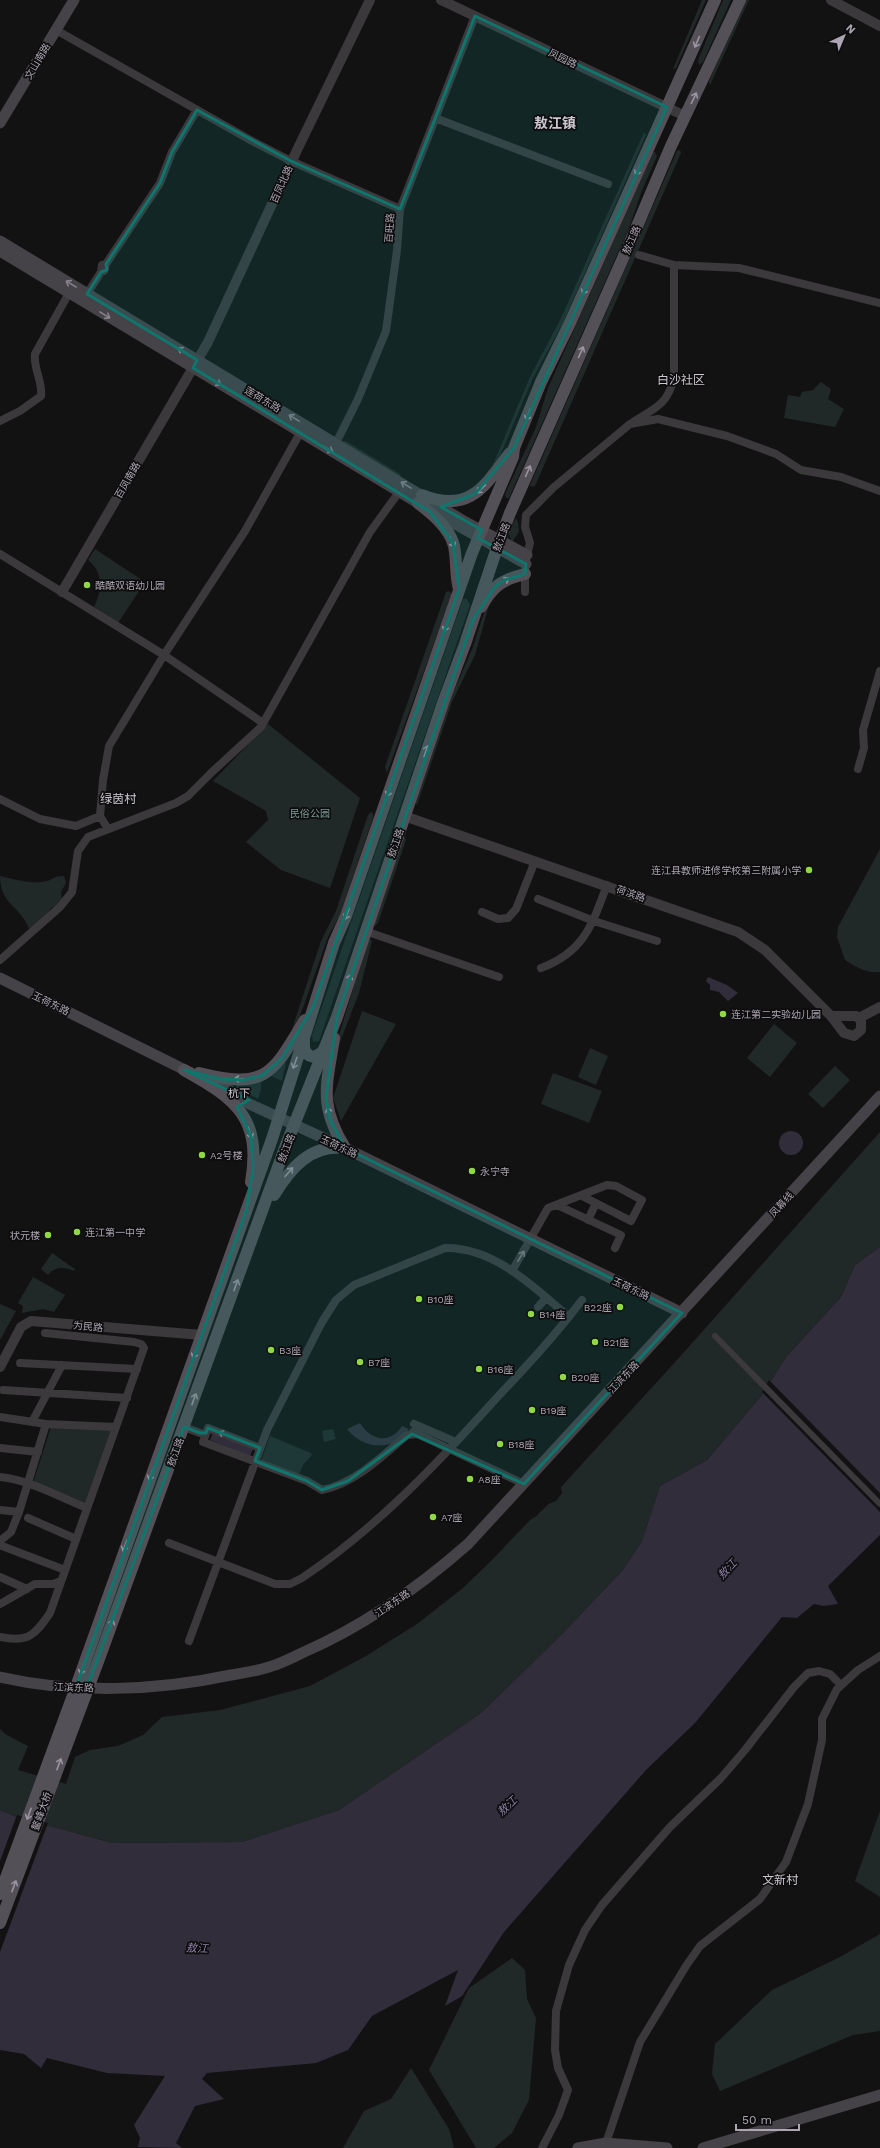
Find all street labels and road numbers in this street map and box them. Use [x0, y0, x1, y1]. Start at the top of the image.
street label: 文山南路 [22, 41, 52, 81]
street label: 凤园路 [547, 47, 579, 70]
street label: 百凤北路 [268, 164, 295, 205]
street label: 百旺路 [383, 213, 396, 243]
street label: 敖江路 [621, 224, 642, 256]
street label: 莲荷东路 [243, 384, 283, 414]
street label: 百凤南路 [113, 460, 142, 500]
street label: 敖江路 [491, 521, 512, 553]
street label: 敖江路 [385, 827, 406, 859]
street label: 荷滨路 [615, 883, 647, 904]
street label: 玉荷东路 [30, 990, 71, 1017]
street label: 敖江路 [276, 1132, 297, 1164]
street label: 玉荷东路 [318, 1133, 359, 1160]
street label: 凤幕线 [767, 1190, 796, 1219]
street label: 玉荷东路 [610, 1275, 651, 1302]
street label: 为民路 [73, 1320, 103, 1333]
street label: 江滨东路 [606, 1359, 641, 1396]
street label: 敖江路 [165, 1436, 186, 1468]
street label: 江滨东路 [373, 1588, 412, 1619]
street label: 江滨东路 [54, 1681, 94, 1694]
street label: 鳌峰大桥 [29, 1790, 53, 1832]

